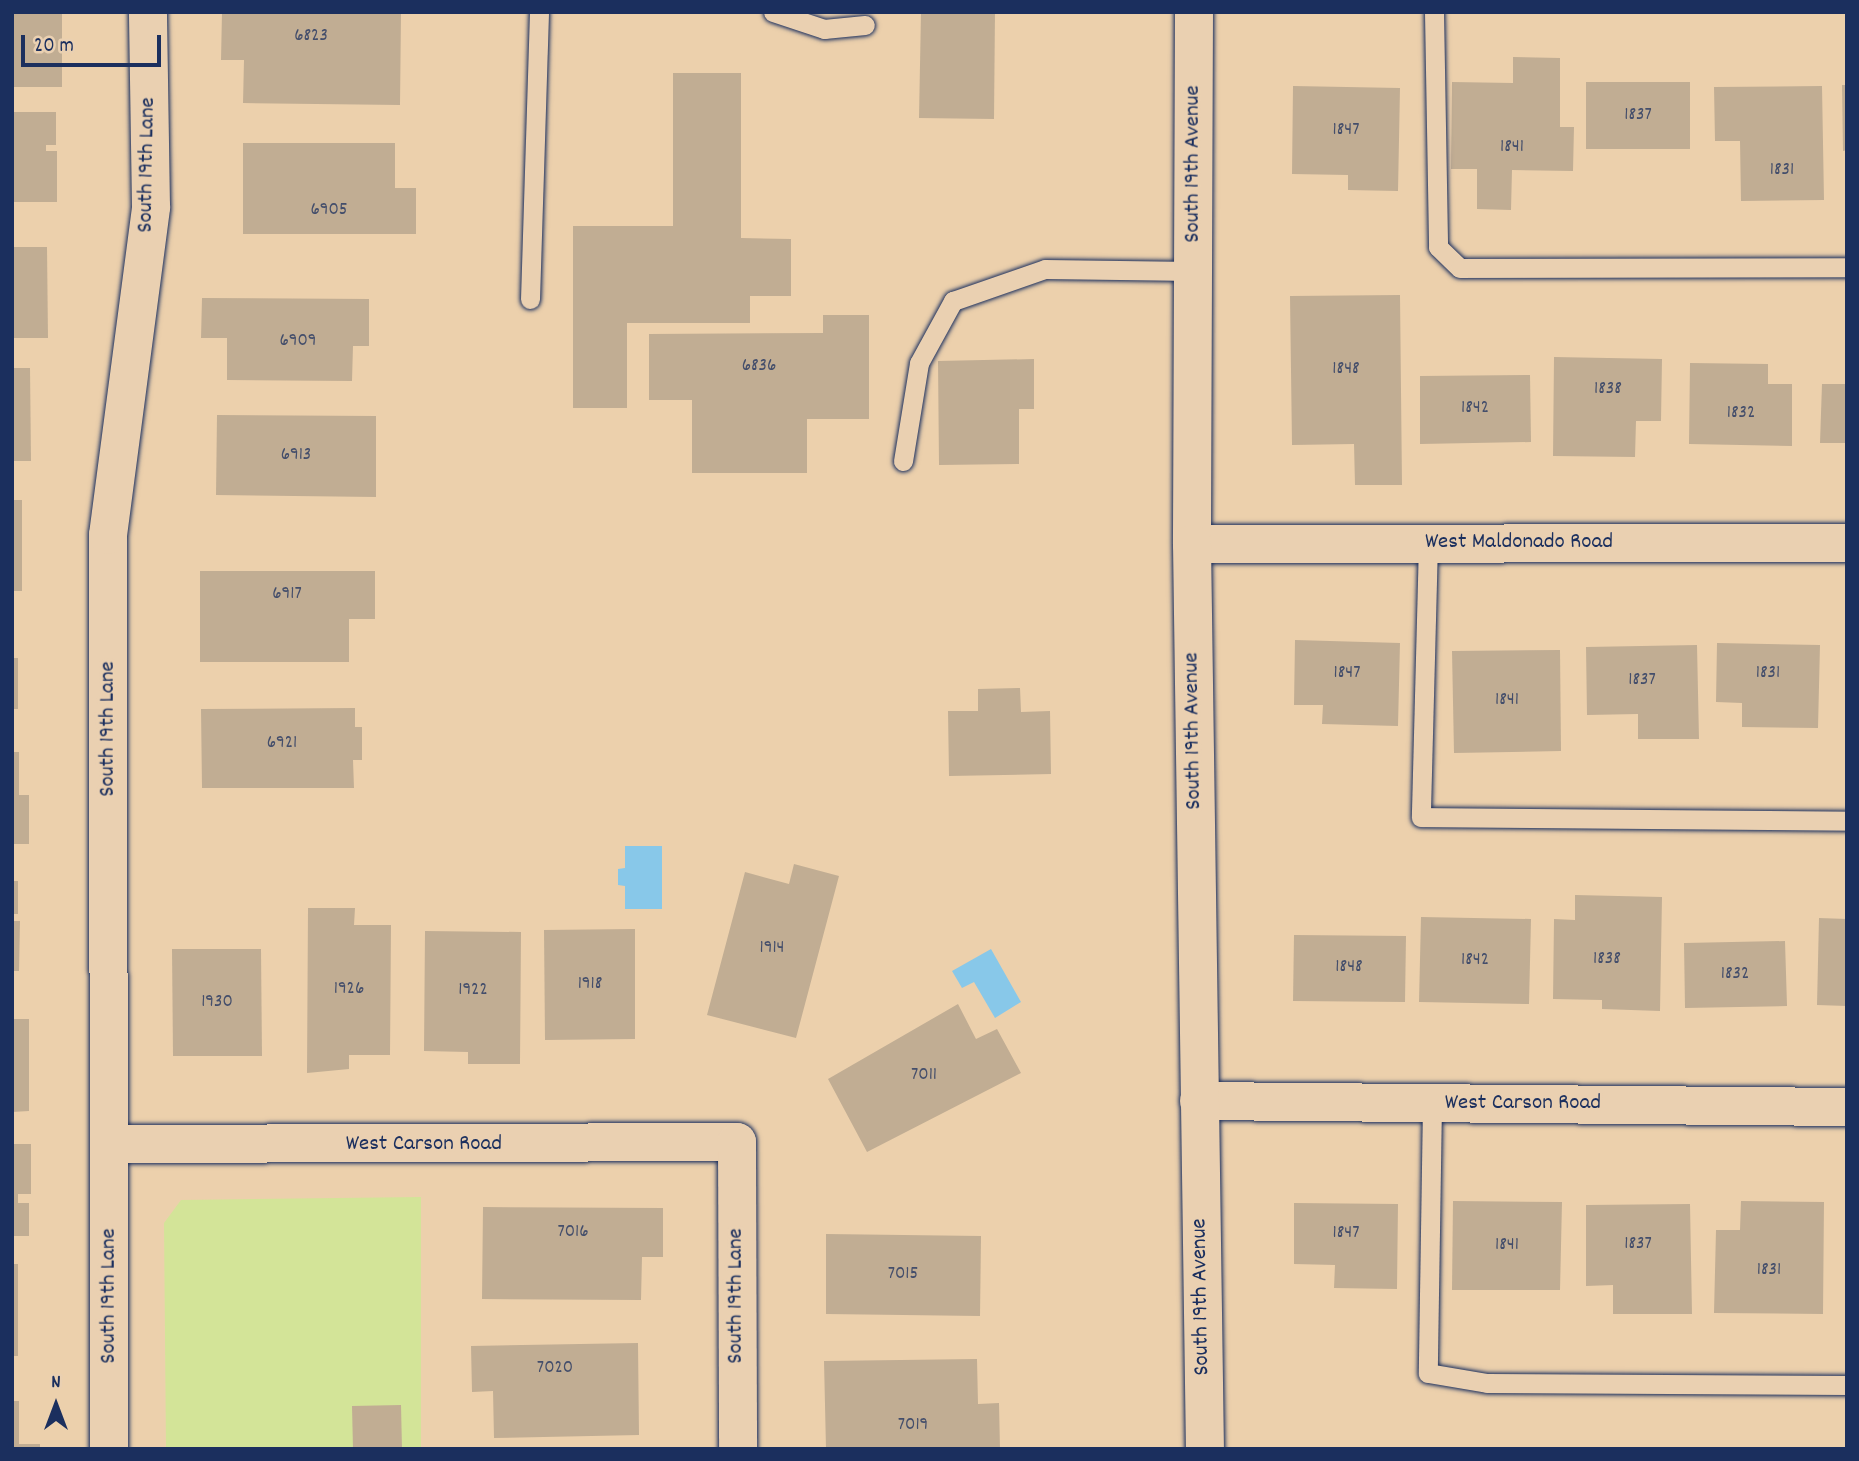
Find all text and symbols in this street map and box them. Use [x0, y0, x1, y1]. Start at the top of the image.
scale bar [24, 21, 164, 65]
house number: 6823 [294, 26, 328, 48]
text: 20 m [34, 32, 74, 62]
street label: South 19th Avenue [1180, 85, 1208, 243]
street label: South 19th Lane [133, 97, 163, 233]
house number: 1837 [1624, 105, 1652, 127]
house number: 1847 [1333, 120, 1359, 142]
house number: 1841 [1500, 137, 1524, 159]
house number: 1831 [1770, 160, 1794, 182]
house number: 6905 [310, 200, 348, 222]
house number: 6909 [279, 331, 317, 353]
house number: 6836 [742, 356, 776, 378]
house number: 1848 [1332, 359, 1360, 381]
house number: 1838 [1594, 379, 1622, 401]
house number: 1842 [1461, 398, 1489, 420]
house number: 1832 [1727, 403, 1755, 425]
house number: 6913 [281, 445, 311, 467]
street label: West Maldonado Road [1425, 529, 1613, 557]
house number: 6917 [272, 584, 302, 606]
street label: South 19th Avenue [1179, 652, 1209, 810]
street label: South 19th Lane [95, 661, 123, 797]
house number: 1847 [1334, 663, 1360, 685]
house number: 1831 [1756, 663, 1780, 685]
house number: 1837 [1628, 670, 1656, 692]
house number: 1841 [1495, 690, 1519, 712]
house number: 6921 [267, 733, 297, 755]
house number: 1914 [760, 938, 784, 960]
house number: 1838 [1593, 949, 1621, 971]
house number: 1842 [1461, 950, 1489, 972]
house number: 1848 [1335, 957, 1363, 979]
house number: 1832 [1721, 964, 1749, 986]
house number: 1918 [578, 974, 602, 996]
house number: 1926 [334, 979, 364, 1001]
house number: 1922 [458, 980, 488, 1002]
house number: 1930 [201, 992, 233, 1014]
house number: 7011 [911, 1065, 937, 1087]
street label: West Carson Road [1445, 1090, 1601, 1118]
street label: West Carson Road [346, 1131, 502, 1159]
street label: South 19th Avenue [1187, 1218, 1217, 1376]
house number: 7016 [557, 1222, 589, 1244]
house number: 1847 [1333, 1223, 1359, 1245]
street label: South 19th Lane [96, 1228, 124, 1364]
street label: South 19th Lane [723, 1228, 751, 1364]
house number: 1837 [1624, 1234, 1652, 1256]
house number: 1841 [1495, 1235, 1519, 1257]
house number: 1831 [1757, 1260, 1781, 1282]
house number: 7015 [888, 1264, 918, 1286]
house number: 7020 [537, 1358, 573, 1380]
north arrow [21, 1370, 91, 1440]
text: N [51, 1370, 61, 1397]
house number: 7019 [898, 1415, 928, 1437]

